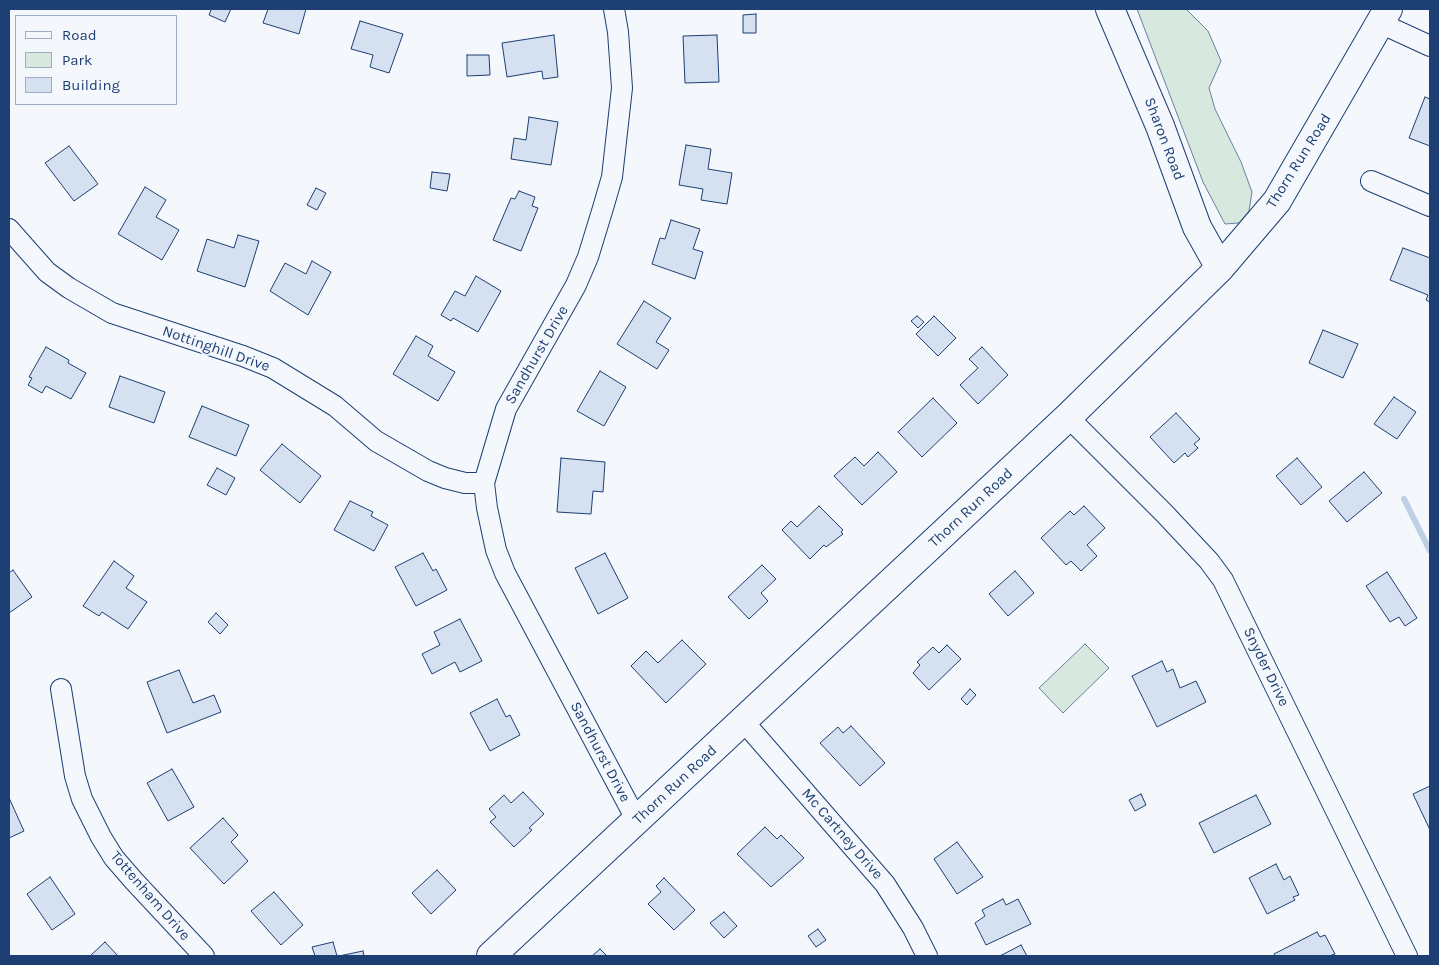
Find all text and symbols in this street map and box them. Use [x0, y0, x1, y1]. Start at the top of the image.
legend [15, 15, 178, 105]
text: Road [62, 26, 97, 44]
text: Park [62, 51, 92, 69]
text: Building [62, 76, 120, 94]
street label: Sharon Road [1140, 95, 1188, 183]
street label: Thorn Run Road [1263, 110, 1335, 212]
street label: Sandhurst Drive [501, 302, 573, 408]
street label: Nottinghill Drive [160, 322, 272, 376]
street label: Thorn Run Road [925, 465, 1017, 551]
street label: Snyder Drive [1239, 625, 1293, 709]
street label: Sandhurst Drive [566, 699, 634, 805]
street label: Thorn Run Road [629, 742, 721, 828]
street label: Mc Cartney Drive [798, 785, 886, 883]
street label: Tottenham Drive [106, 848, 194, 944]

